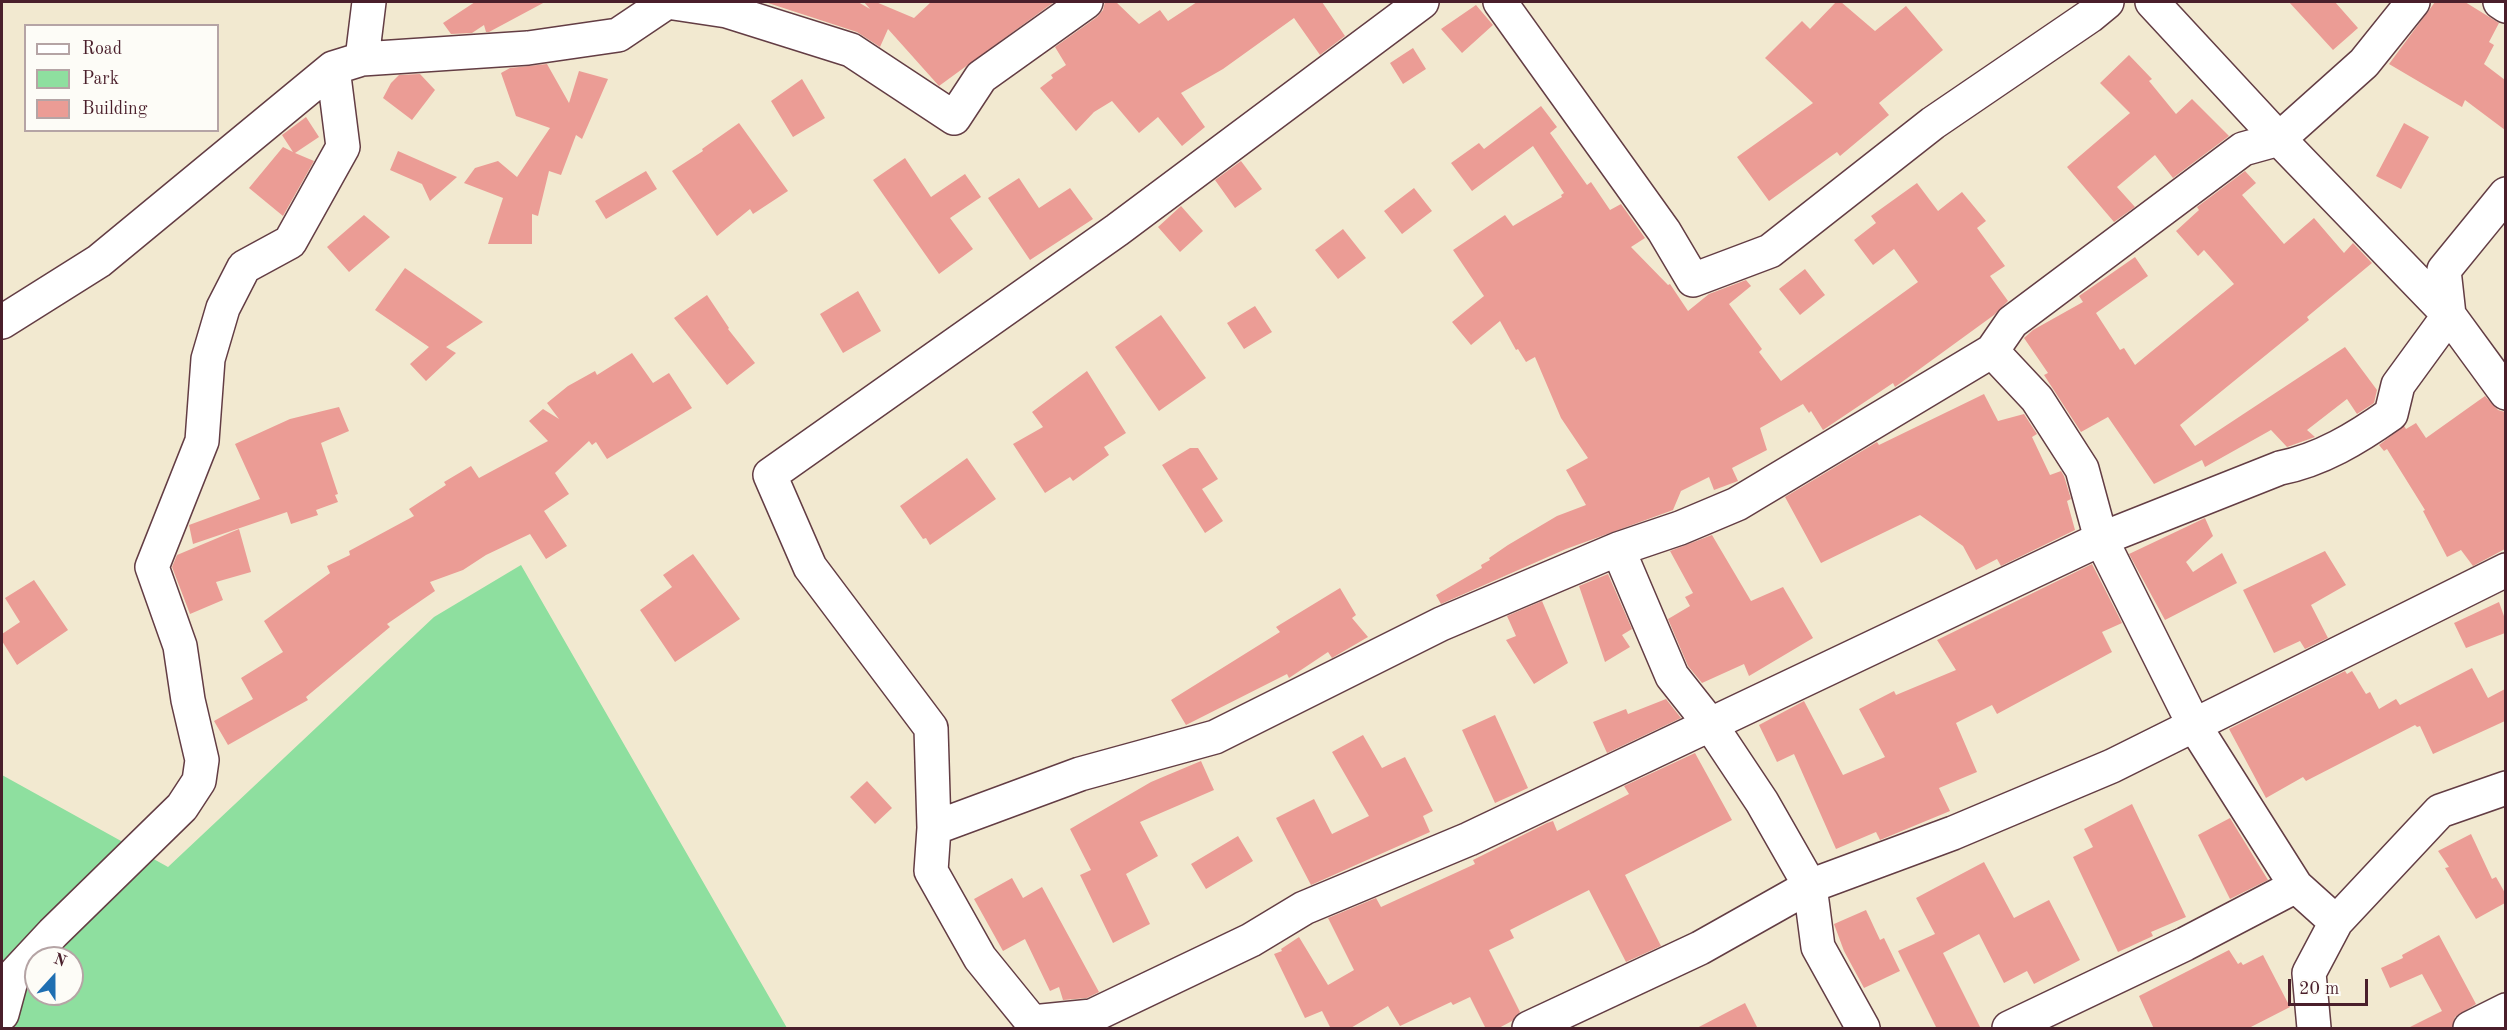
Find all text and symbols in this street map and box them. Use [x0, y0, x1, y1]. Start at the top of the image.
legend [24, 24, 219, 132]
text: Road [82, 40, 122, 58]
text: Park [82, 70, 119, 88]
text: Building [82, 100, 147, 118]
north arrow [24, 946, 84, 1006]
text: N [51, 951, 68, 971]
scale bar [2291, 967, 2370, 1005]
text: 20 m [2299, 980, 2339, 998]

